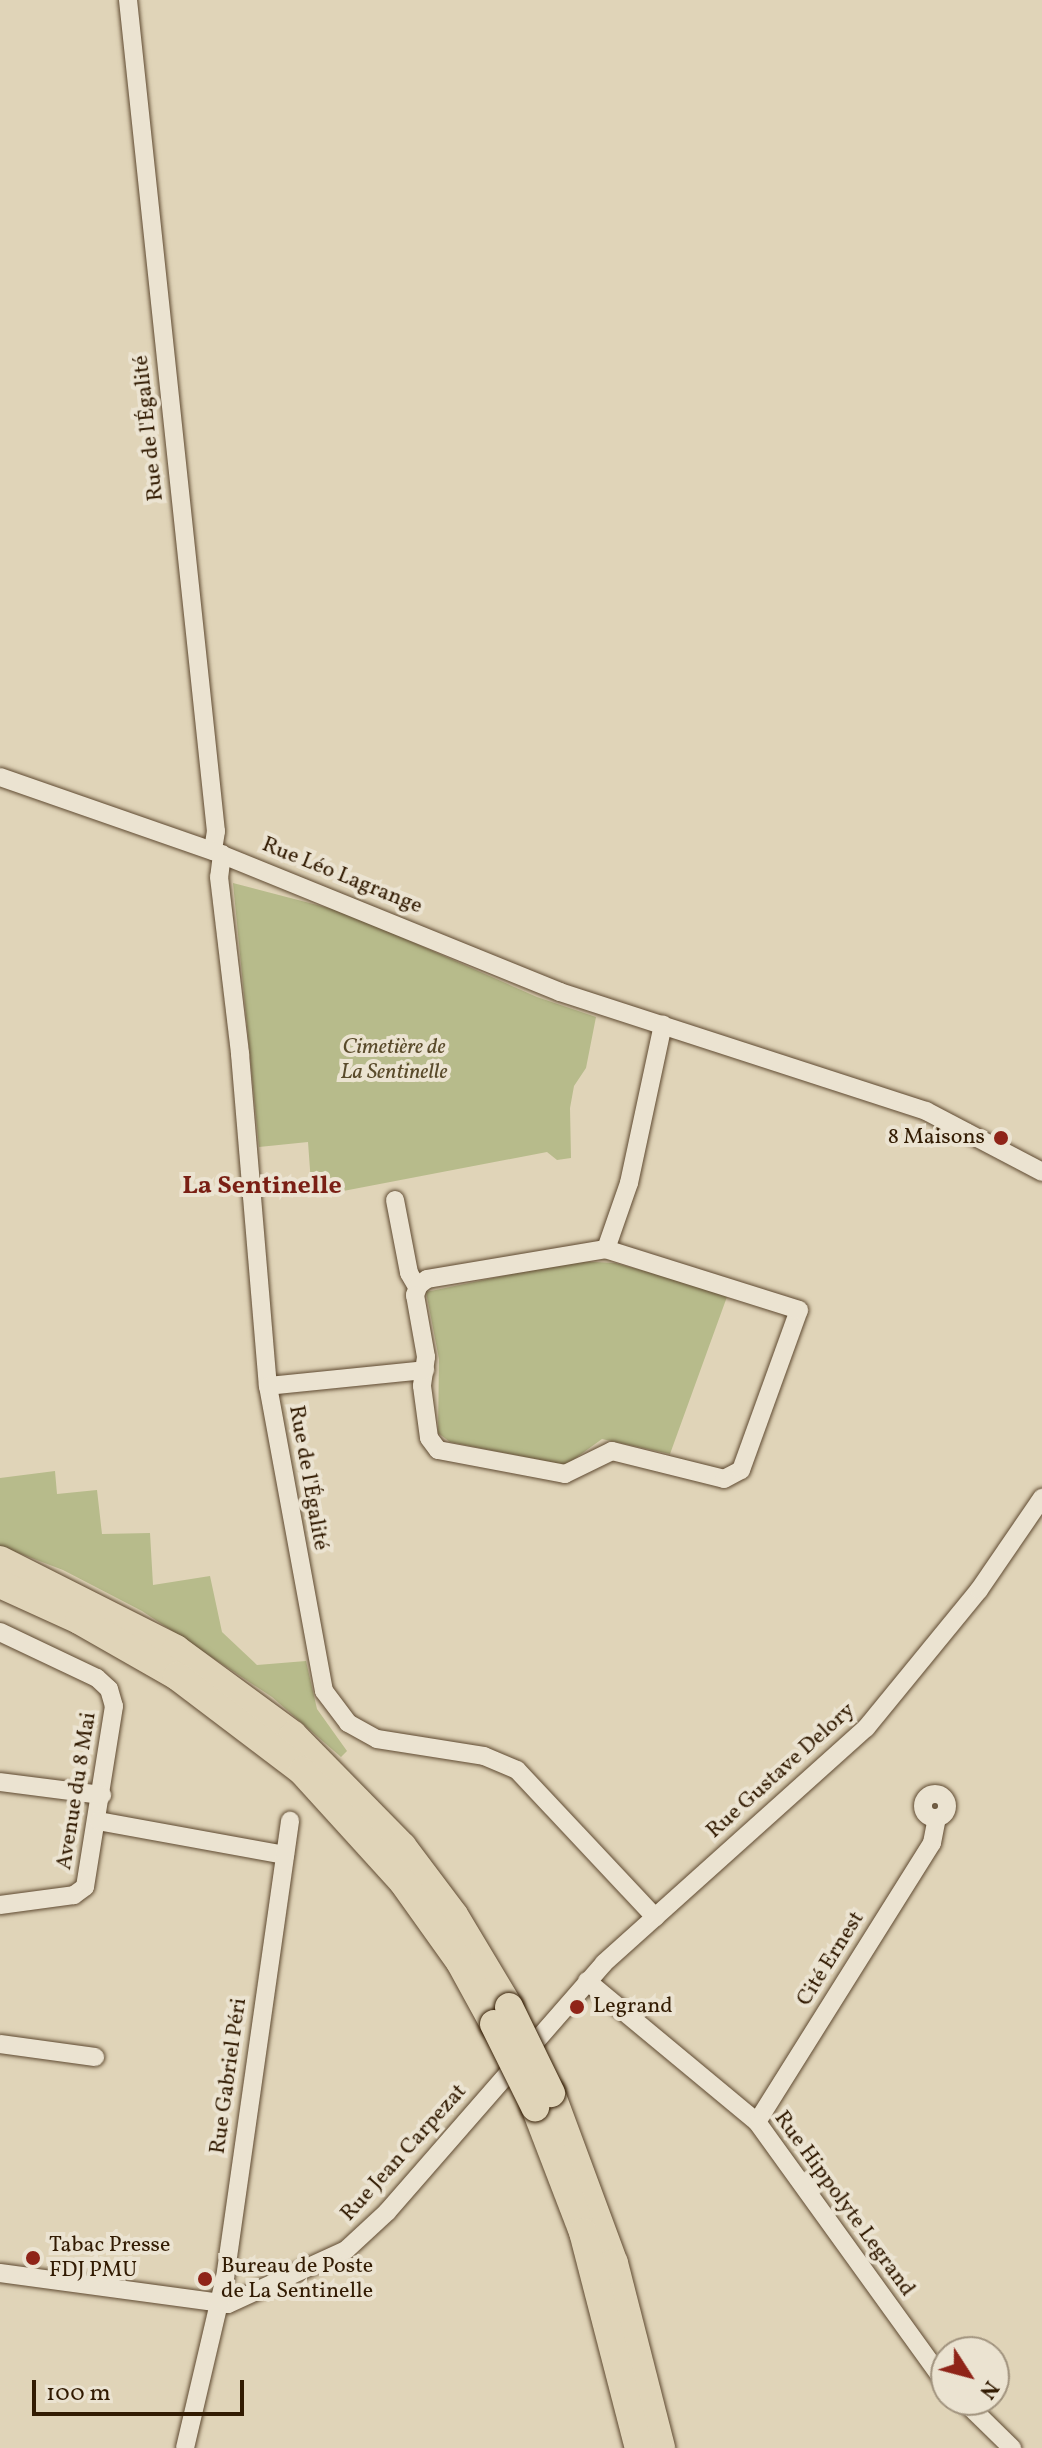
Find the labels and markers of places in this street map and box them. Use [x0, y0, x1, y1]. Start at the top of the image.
place label: 8 Maisons [888, 1125, 985, 1151]
marker: 8 Maisons [992, 1129, 1010, 1147]
place label: Legrand [593, 1994, 673, 2020]
marker: Legrand [568, 1998, 586, 2016]
place label: Tabac Presse FDJ PMU [49, 2232, 170, 2284]
marker: Tabac Presse FDJ PMU [24, 2249, 42, 2267]
place label: Bureau de Poste de La Sentinelle [221, 2253, 373, 2304]
marker: Bureau de Poste de La Sentinelle [196, 2270, 214, 2288]

